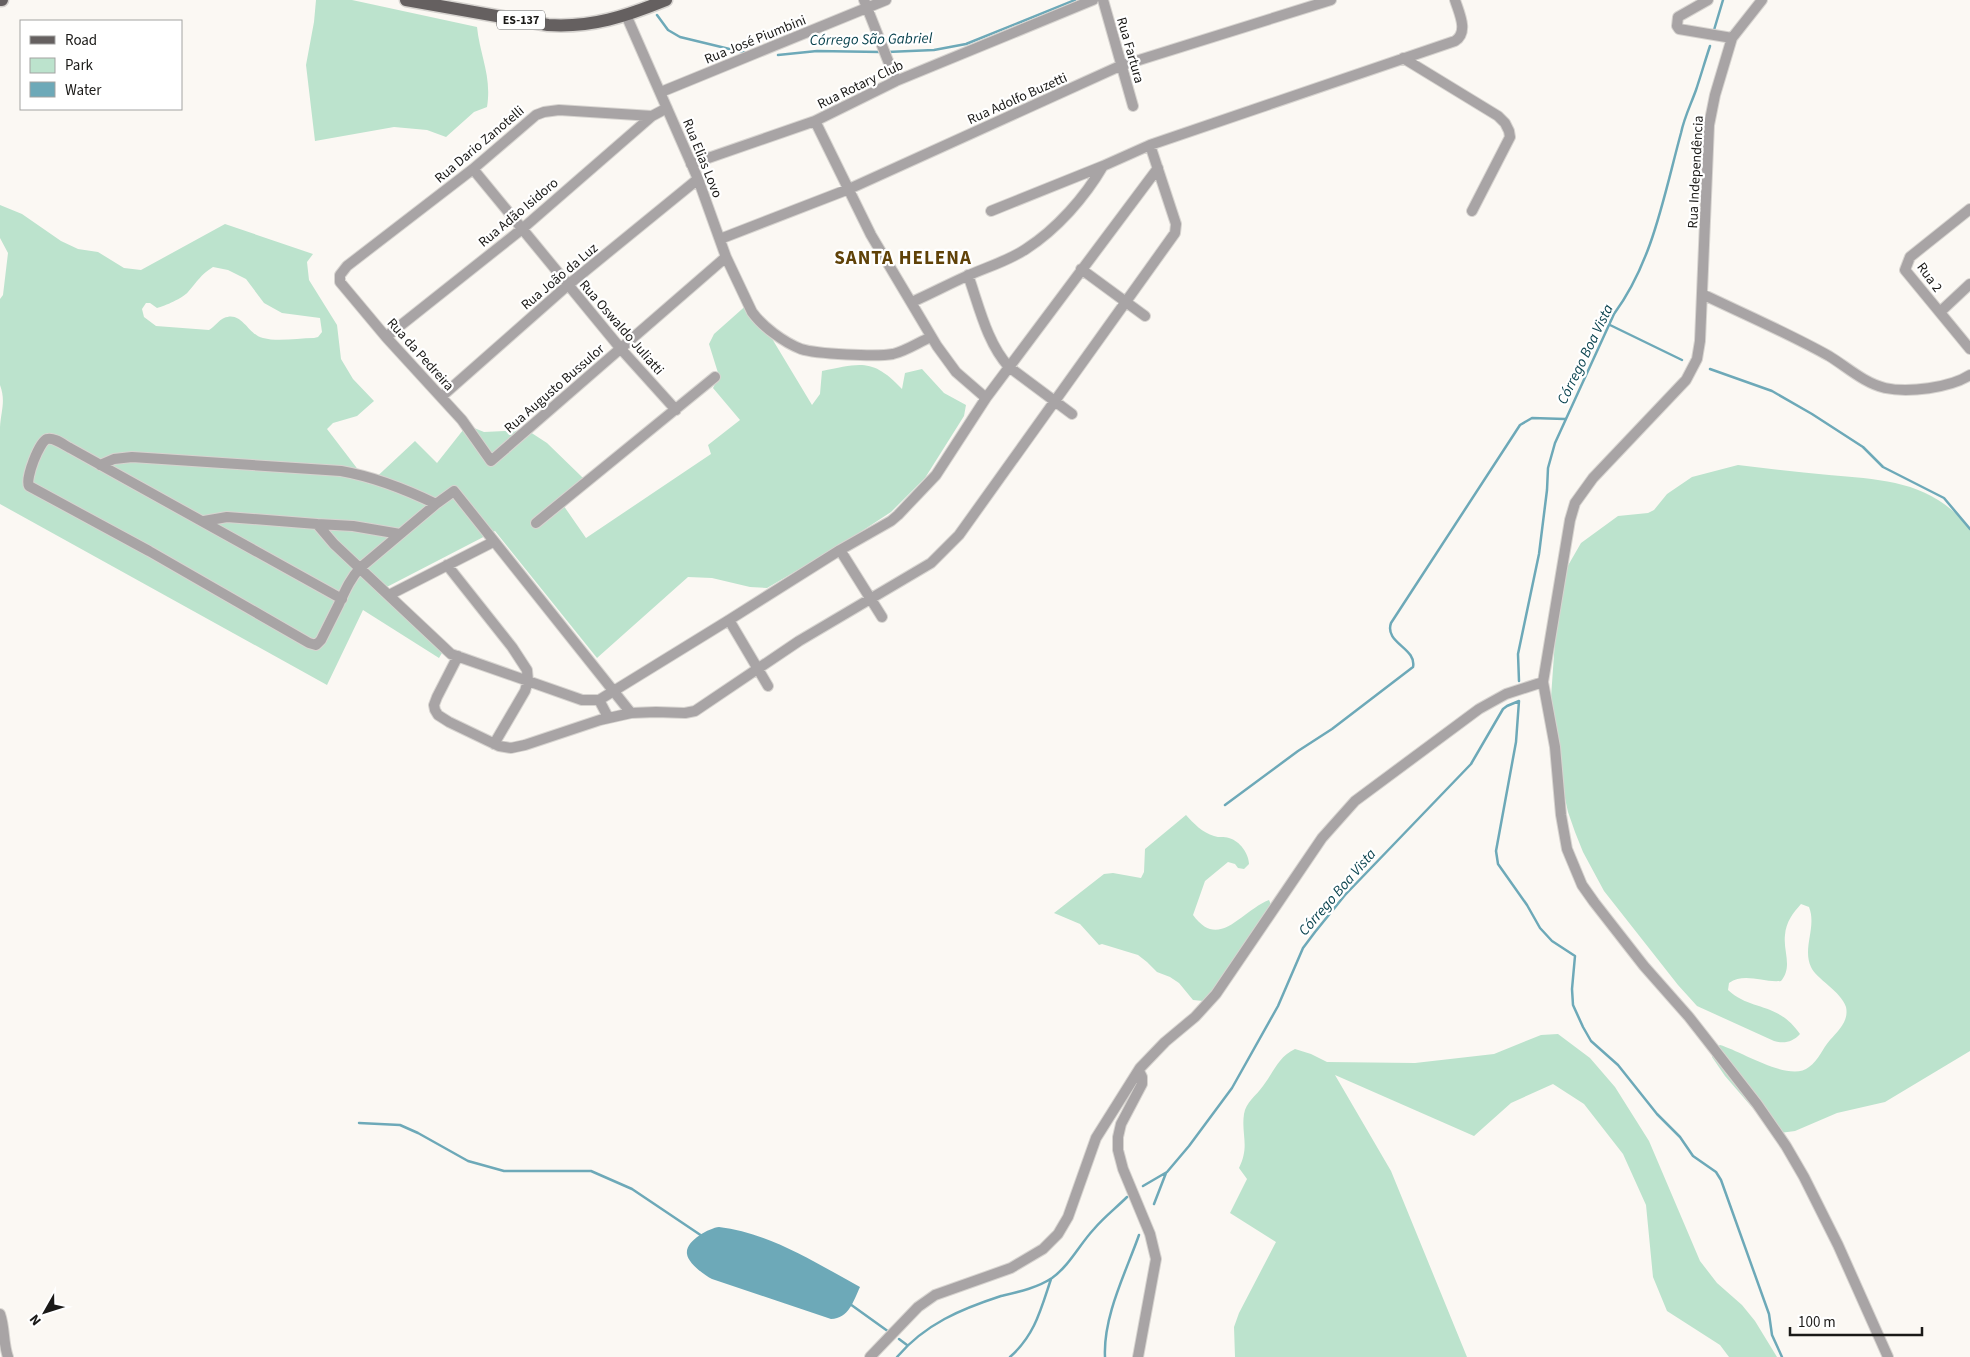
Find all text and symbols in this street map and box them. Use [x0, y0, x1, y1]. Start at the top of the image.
road number: ES-137 [497, 10, 545, 30]
street label: Rua José Piumbini [701, 10, 809, 69]
street label: Rua Fartura [1111, 15, 1149, 86]
legend [20, 20, 182, 110]
water label: Córrego São Gabriel [809, 28, 933, 51]
text: Road [65, 30, 97, 51]
text: Park [65, 55, 94, 76]
street label: Rua Rotary Club [814, 55, 907, 114]
street label: Rua Adolfo Buzetti [964, 68, 1071, 130]
text: Water [65, 80, 102, 101]
street label: Rua Dario Zanotelli [431, 101, 529, 188]
street label: Rua Independência [1683, 115, 1709, 229]
street label: Rua Elias Lovo [677, 116, 727, 201]
street label: Rua Adão Isidoro [474, 173, 563, 252]
street label: Rua João da Luz [517, 239, 602, 315]
district label: SANTA HELENA [834, 245, 972, 272]
street label: Rua 2 [1912, 259, 1947, 297]
street label: Rua Oswaldo Juliatti [574, 276, 668, 380]
water label: Córrego Boa Vista [1552, 301, 1619, 408]
street label: Rua da Pedreira [382, 314, 458, 396]
street label: Rua Augusto Bussulor [500, 339, 609, 438]
water label: Córrego Boa Vista [1294, 844, 1381, 940]
north arrow [20, 1287, 70, 1337]
scale bar [1790, 1304, 1922, 1336]
text: N [25, 1310, 46, 1329]
text: 100 m [1798, 1312, 1836, 1333]

